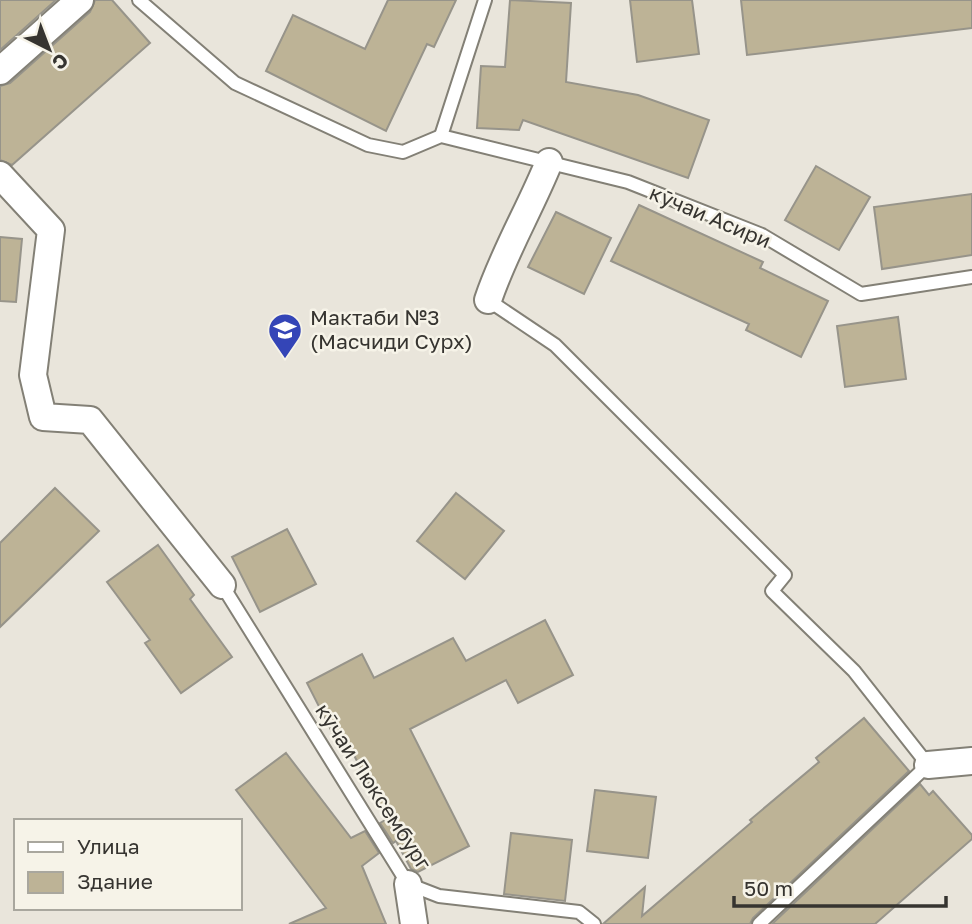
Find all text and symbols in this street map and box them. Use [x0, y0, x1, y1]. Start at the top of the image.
north arrow [14, 14, 84, 84]
text: С [48, 49, 73, 75]
street label: кӯчаи Асири [646, 179, 775, 253]
place label: Мактаби №3 (Масчиди Сурх) [310, 304, 473, 354]
school or university icon: Мактаби №3 (Масчиди Сурх) [266, 311, 304, 360]
street label: кӯчаи Люксембург [310, 698, 438, 875]
legend [14, 819, 242, 910]
text: Улица [77, 833, 140, 859]
scale bar [734, 864, 946, 908]
text: Здание [77, 868, 153, 894]
text: 50 m [744, 875, 793, 901]

